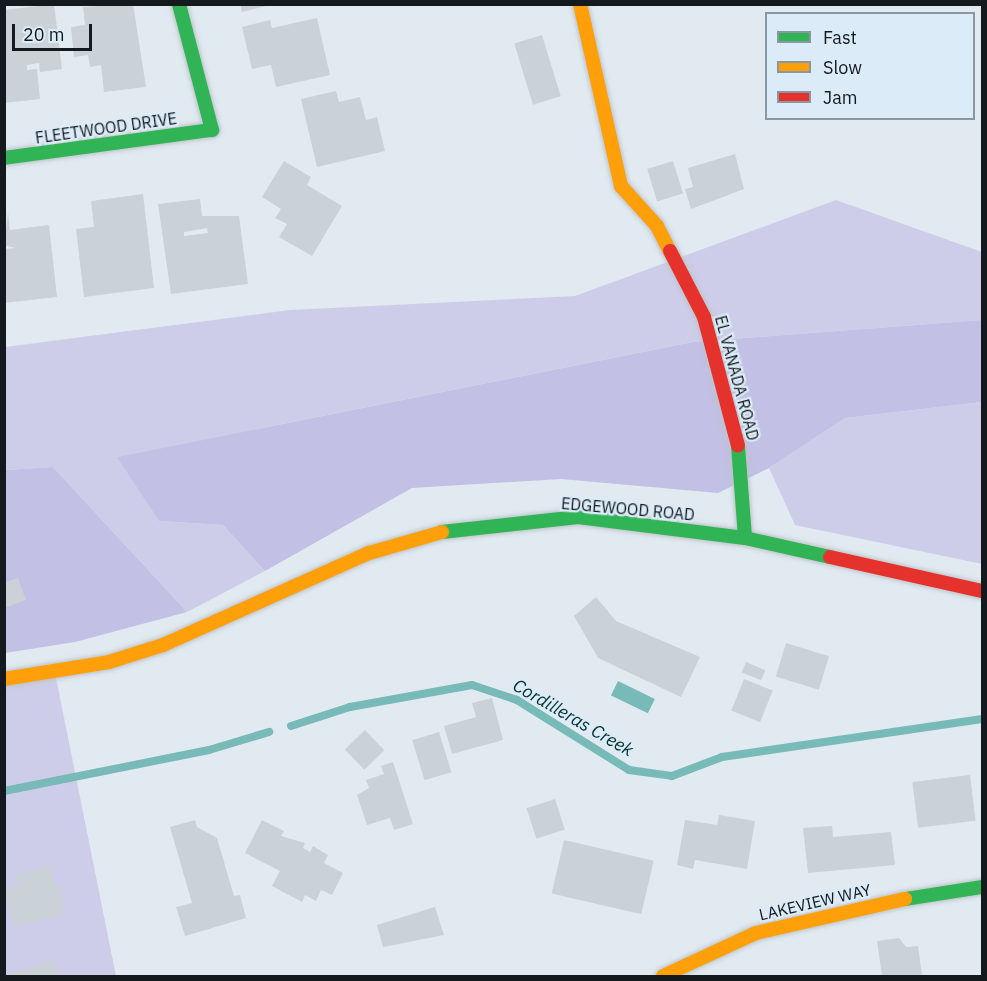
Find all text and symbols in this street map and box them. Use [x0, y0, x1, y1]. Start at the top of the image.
scale bar [15, 12, 94, 50]
legend [765, 12, 975, 120]
text: 20 m [23, 23, 65, 46]
text: Fast [823, 26, 857, 49]
text: Slow [823, 56, 862, 79]
text: Jam [823, 86, 858, 109]
street label: FLEETWOOD DRIVE [34, 109, 178, 147]
street label: EL VANADA ROAD [711, 313, 763, 443]
street label: EDGEWOOD ROAD [560, 494, 696, 524]
water label: Cordilleras Creek [509, 675, 637, 761]
street label: LAKEVIEW WAY [757, 880, 873, 924]

